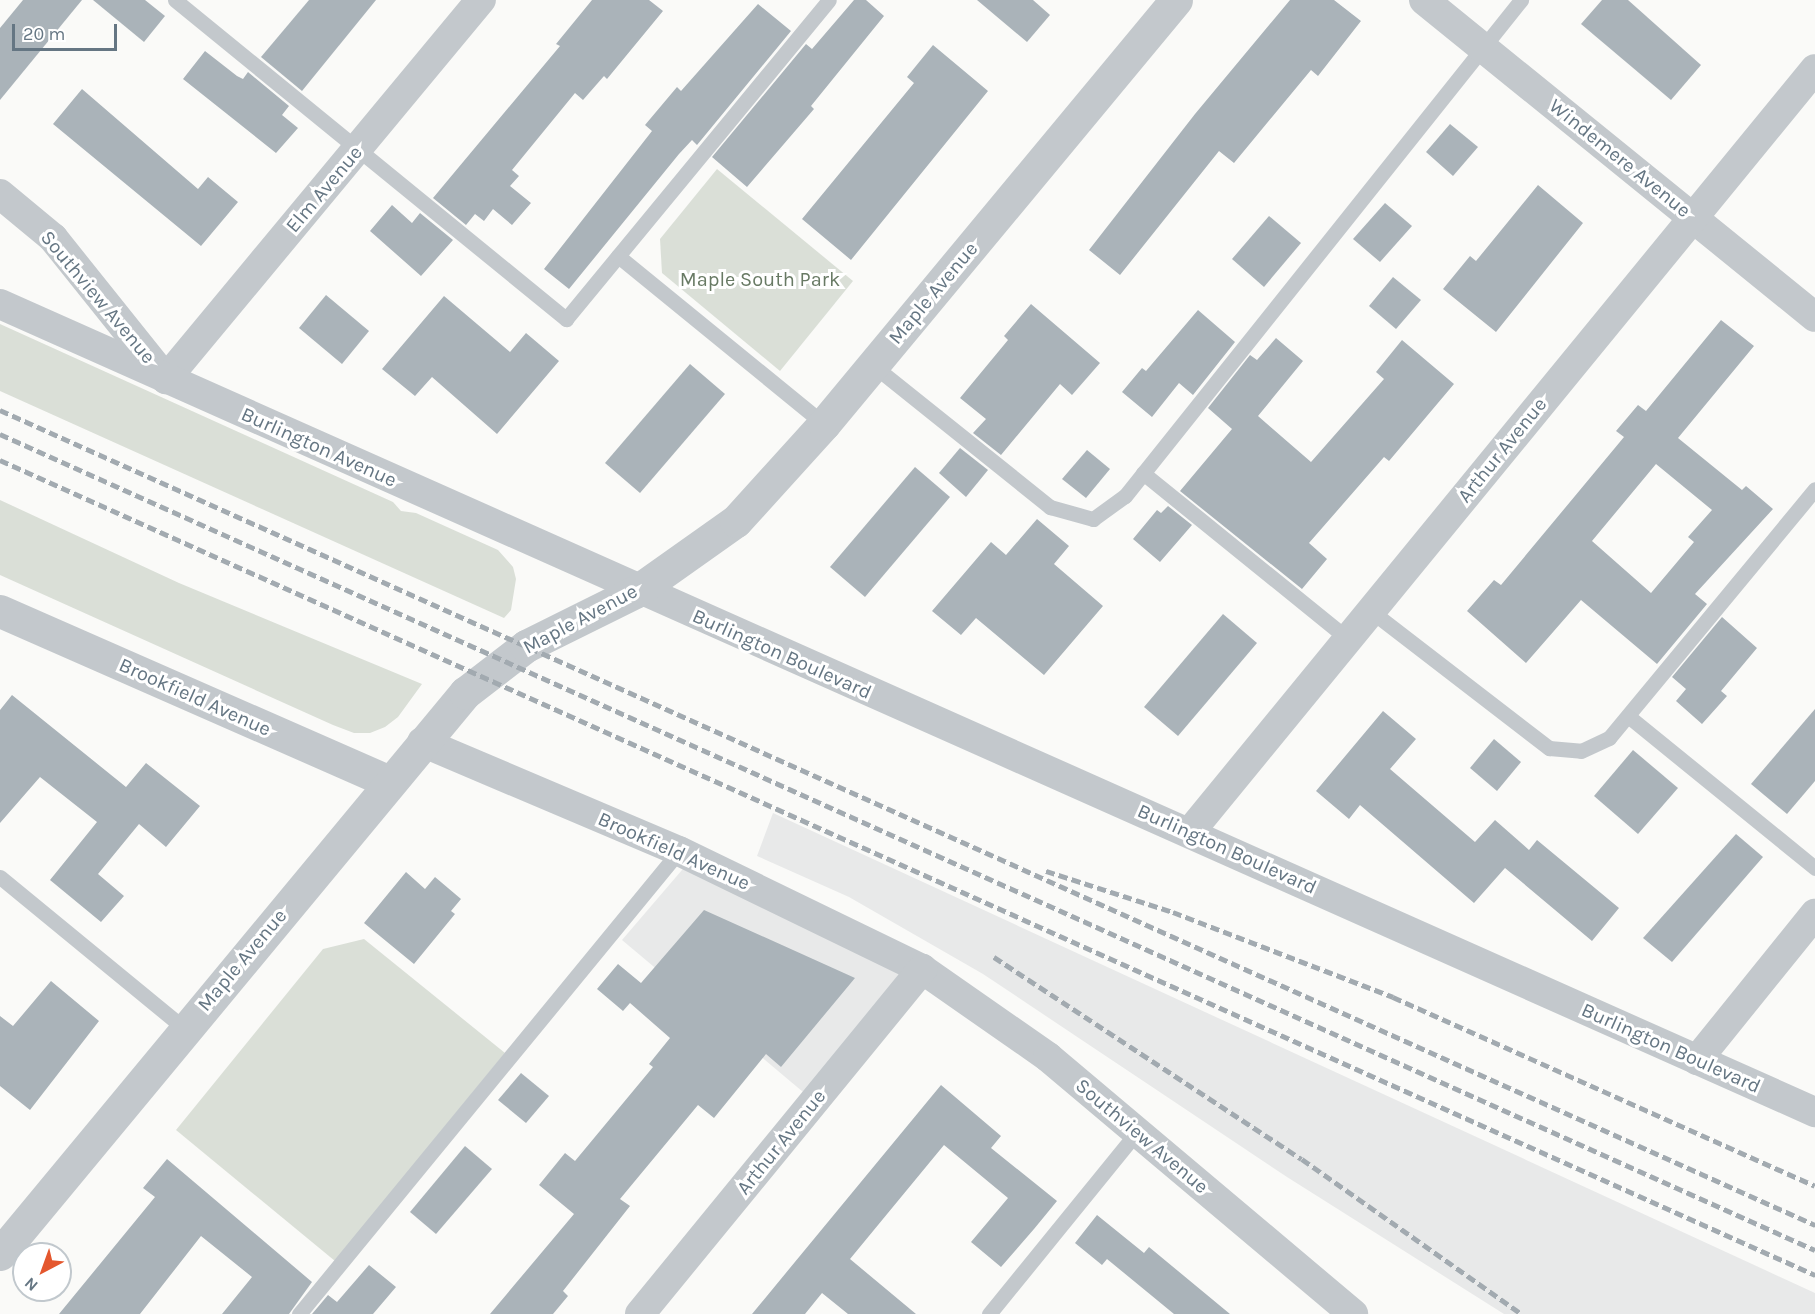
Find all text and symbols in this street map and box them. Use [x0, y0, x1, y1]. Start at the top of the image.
scale bar [15, 12, 120, 50]
text: 20 m [23, 23, 65, 45]
street label: Windemere Avenue [1544, 94, 1696, 222]
street label: Elm Avenue [281, 141, 367, 237]
street label: Southview Avenue [35, 226, 161, 368]
street label: Maple Avenue [883, 237, 983, 349]
park label: Maple South Park [680, 267, 840, 291]
street label: Arthur Avenue [1452, 393, 1552, 507]
street label: Burlington Avenue [237, 402, 401, 492]
street label: Maple Avenue [519, 579, 641, 659]
street label: Burlington Boulevard [689, 604, 875, 704]
street label: Brookfield Avenue [115, 653, 275, 741]
street label: Burlington Boulevard [1134, 799, 1320, 899]
street label: Brookfield Avenue [594, 807, 754, 895]
street label: Maple Avenue [192, 904, 292, 1016]
street label: Burlington Boulevard [1578, 998, 1764, 1098]
street label: Southview Avenue [1071, 1073, 1213, 1199]
street label: Arthur Avenue [731, 1085, 831, 1199]
north arrow [12, 1242, 72, 1302]
text: N [21, 1274, 42, 1295]

